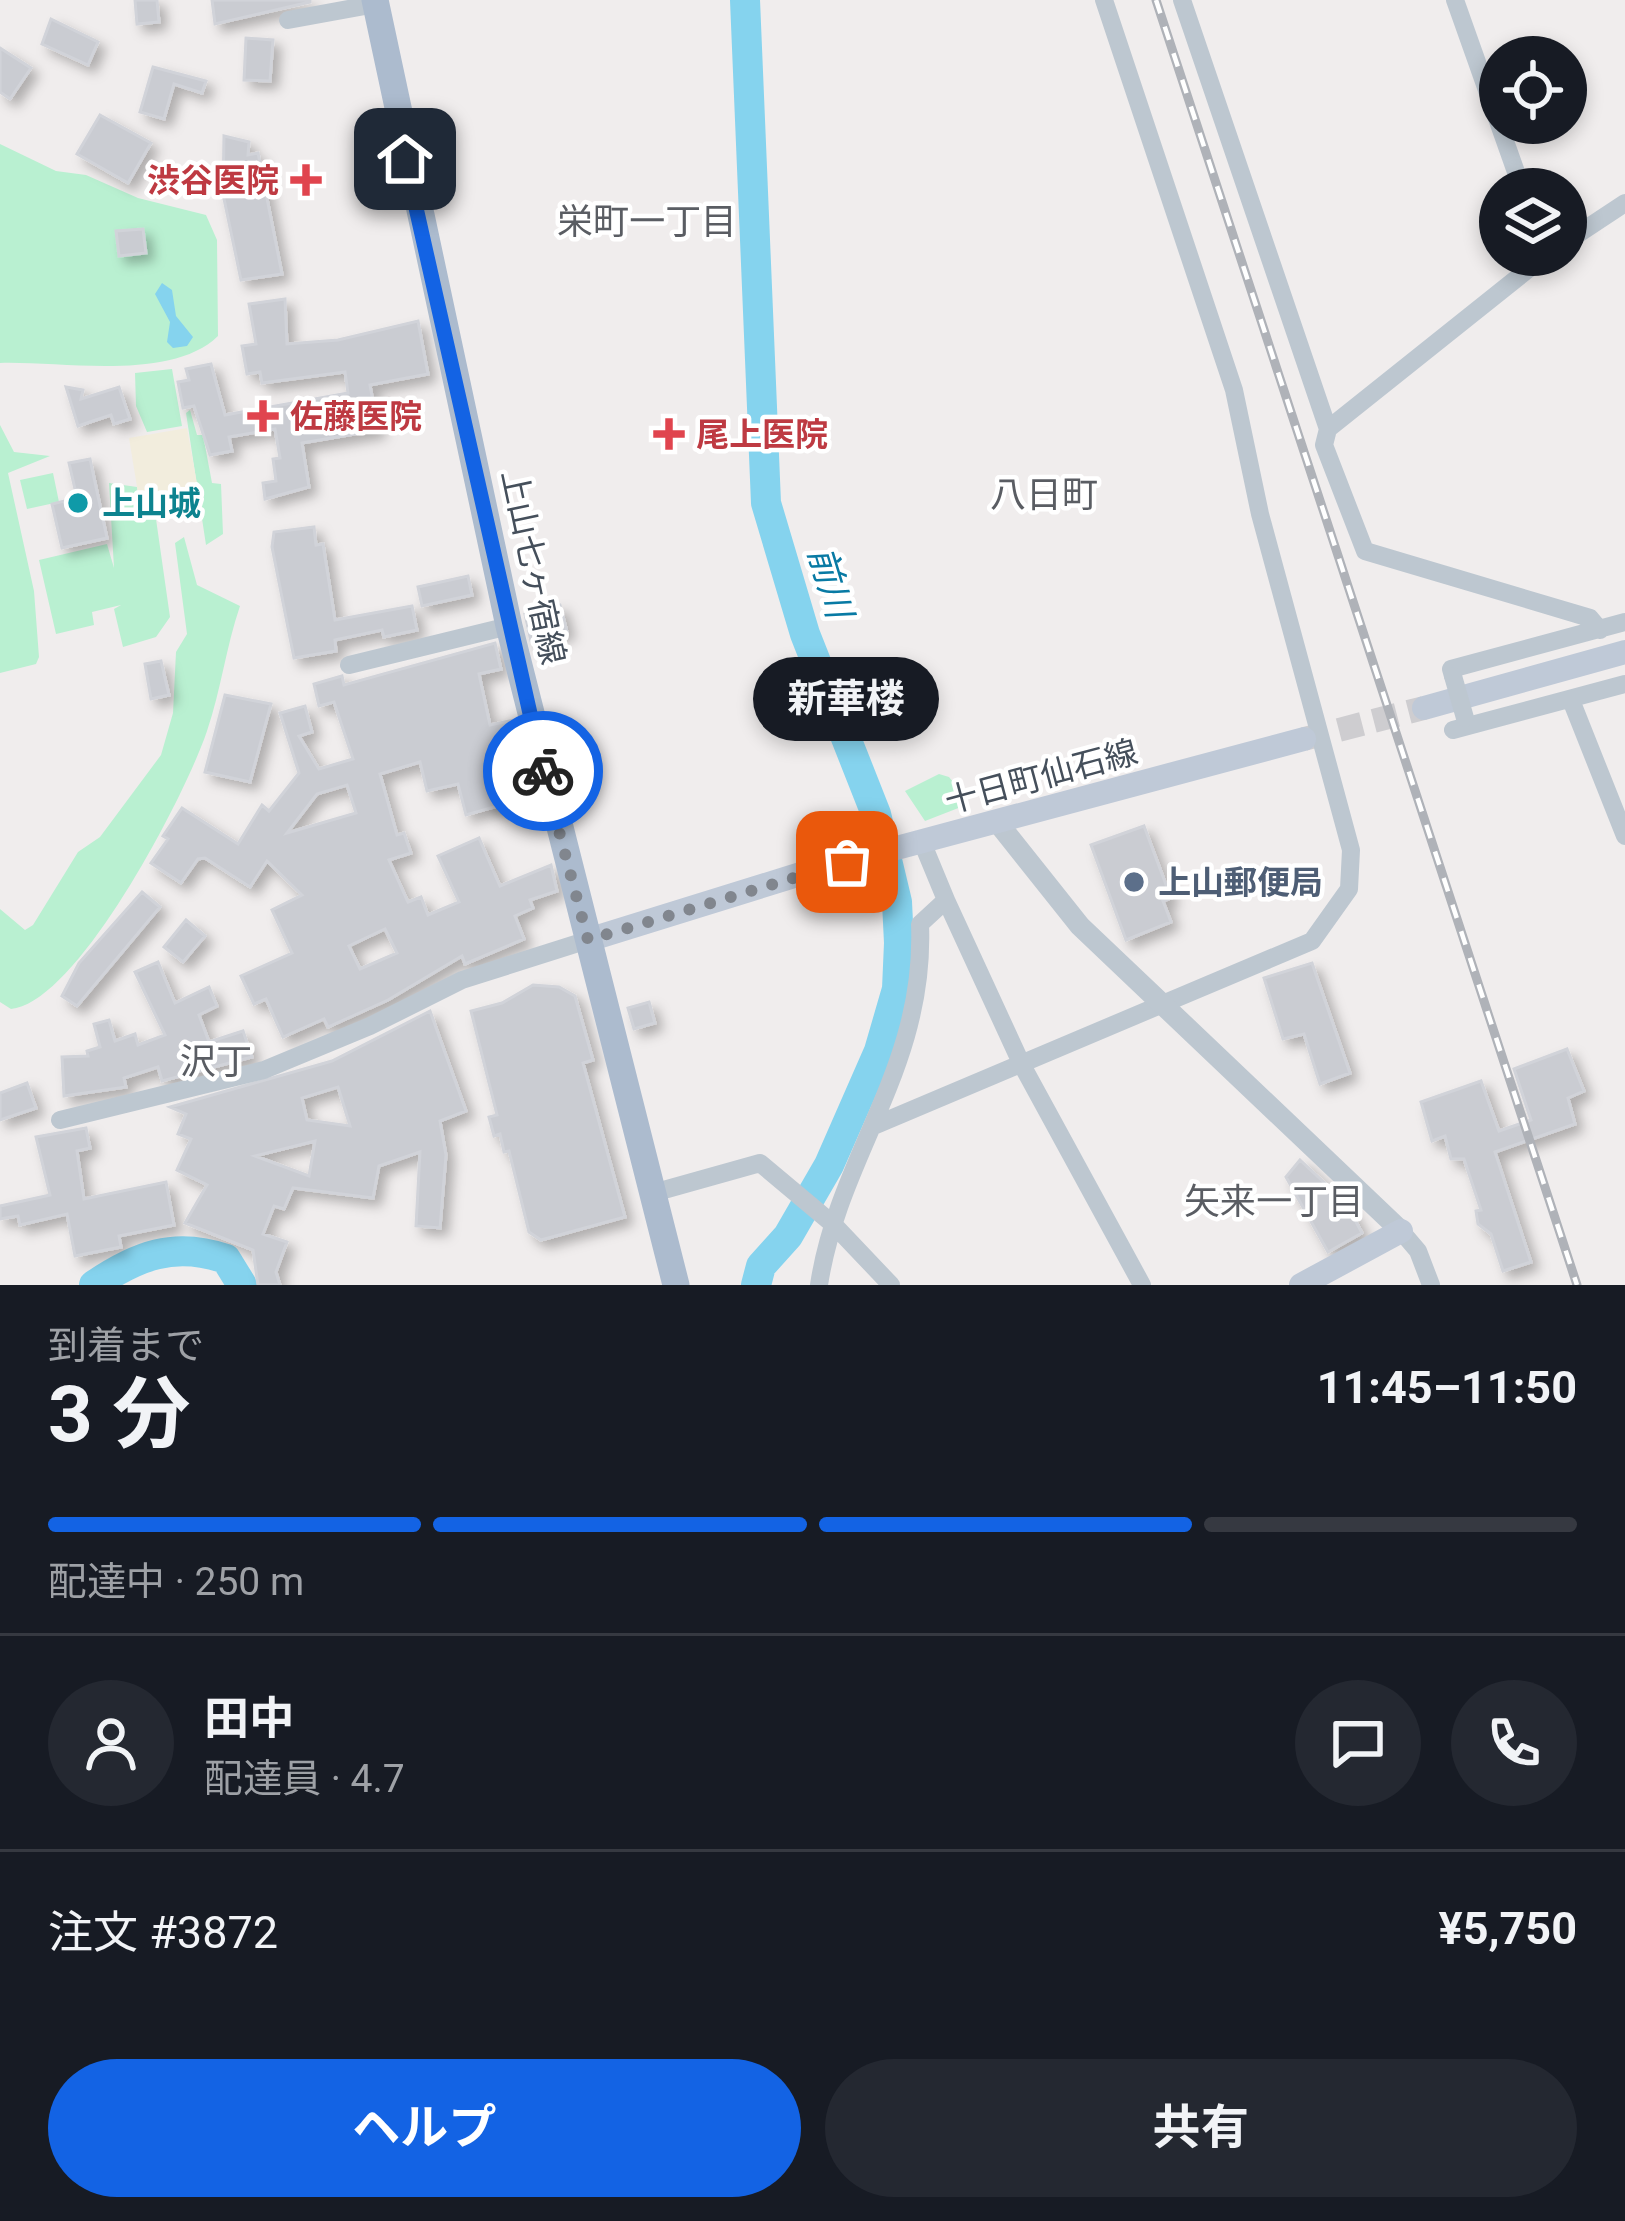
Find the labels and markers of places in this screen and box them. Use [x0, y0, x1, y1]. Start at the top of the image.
pin [354, 108, 456, 210]
place label: 渋谷医院 [147, 161, 279, 200]
marker: 渋谷医院 [290, 164, 322, 196]
place label: 佐藤医院 [290, 397, 422, 436]
marker: 佐藤医院 [247, 400, 279, 432]
place label: 尾上医院 [696, 415, 828, 454]
marker: 尾上医院 [653, 418, 685, 450]
place label: 上山城 [102, 484, 201, 523]
marker: 上山城 [65, 490, 91, 516]
callout: 新華楼 [754, 658, 940, 742]
pin [796, 811, 898, 913]
place label: 上山郵便局 [1158, 863, 1323, 902]
marker: 上山郵便局 [1121, 869, 1147, 895]

